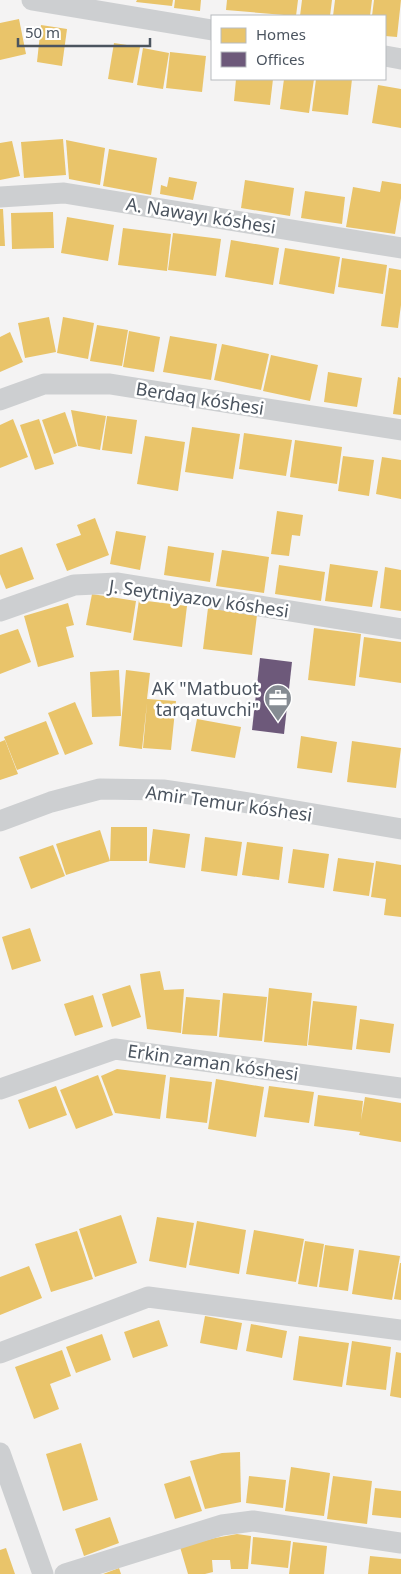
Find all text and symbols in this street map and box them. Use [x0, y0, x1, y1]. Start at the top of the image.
scale bar [18, 15, 150, 47]
legend [211, 15, 386, 80]
text: 50 m [25, 22, 60, 42]
text: Homes [256, 24, 306, 44]
text: Offices [256, 49, 305, 69]
street label: A. Nawayı kóshesi [124, 191, 278, 239]
street label: Berdaq kóshesi [134, 376, 266, 420]
street label: J. Seytniyazov kóshesi [106, 573, 290, 622]
place label: AK "Matbuot tarqatuvchi" [152, 676, 260, 721]
office icon: AK "Matbuot tarqatuvchi" [263, 683, 293, 722]
street label: Amir Temur kóshesi [144, 779, 314, 827]
street label: Erkin zaman kóshesi [126, 1038, 300, 1086]

